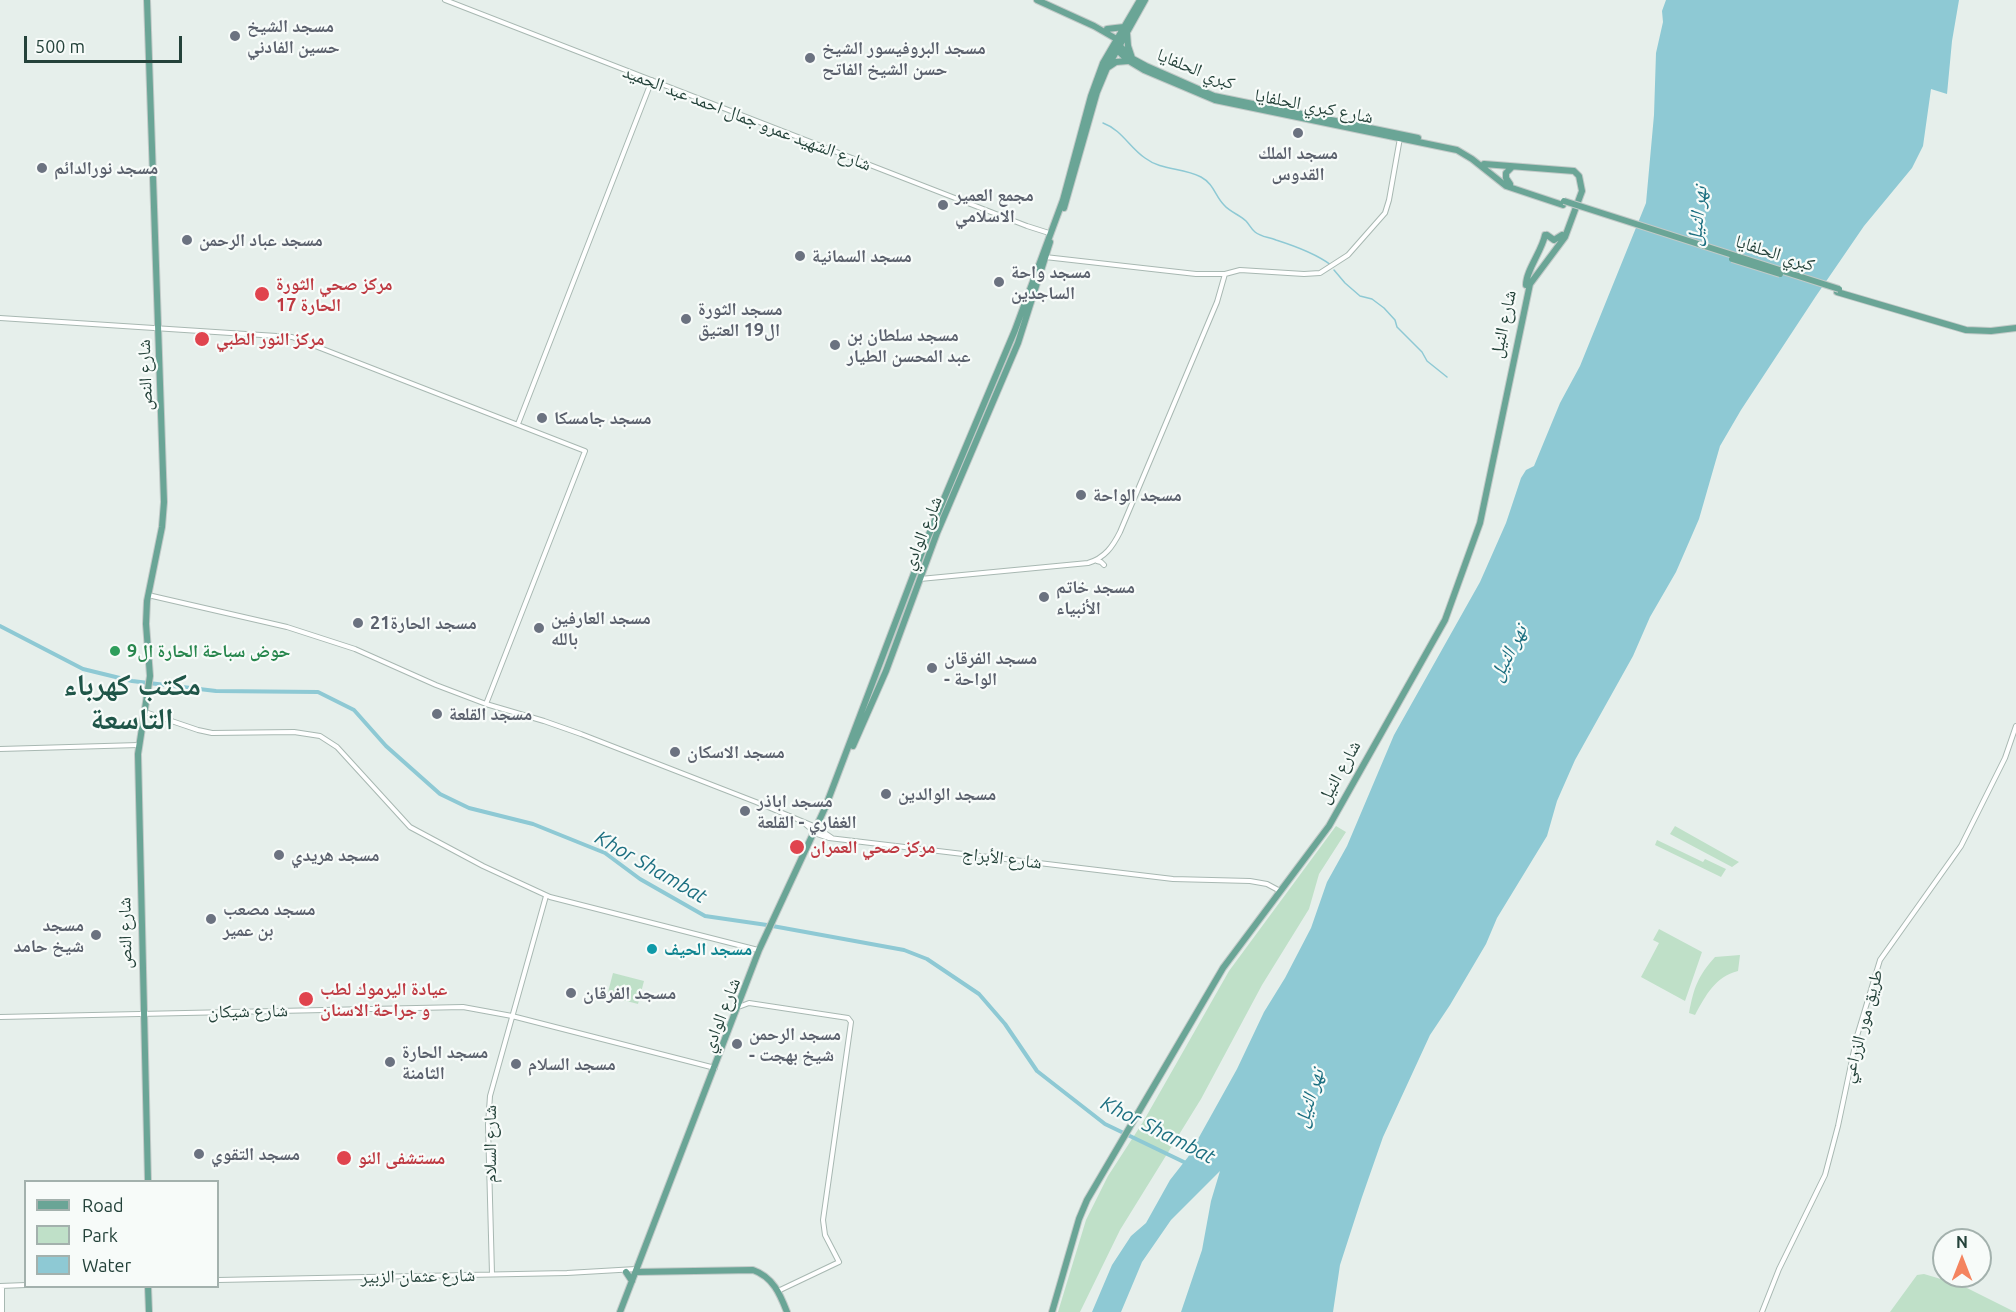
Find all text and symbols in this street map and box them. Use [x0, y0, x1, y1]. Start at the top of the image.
place label: مسجد الشيخ حسين الفادني [247, 15, 340, 57]
scale bar [27, 24, 184, 62]
marker: مسجد الشيخ حسين الفادني [228, 29, 242, 43]
text: 500 m [35, 36, 85, 56]
place label: مسجد البروفيسور الشيخ حسن الشيخ الفاتح [822, 37, 986, 80]
street label: كبري الحلفايا [1154, 44, 1238, 94]
marker: مسجد البروفيسور الشيخ حسن الشيخ الفاتح [803, 51, 817, 65]
street label: شارع الشهيد عمرو جمال احمد عبد الحميد [620, 61, 874, 175]
street label: شارع كبري الحلفايا [1253, 84, 1375, 128]
marker: مسجد الملك القدوس [1291, 126, 1305, 140]
place label: مسجد الملك القدوس [1258, 142, 1338, 184]
place label: مسجد نورالدائم [54, 157, 158, 179]
marker: مسجد نورالدائم [35, 161, 49, 175]
place label: مجمع العمير الاسلامي [955, 184, 1034, 226]
water label: نهر النيل [1682, 185, 1712, 247]
marker: مجمع العمير الاسلامي [936, 198, 950, 212]
place label: مسجد عباد الرحمن [199, 229, 323, 251]
street label: كبري الحلفايا [1733, 230, 1817, 276]
marker: مسجد عباد الرحمن [180, 233, 194, 247]
place label: مسجد السمانية [812, 245, 912, 267]
marker: مسجد السمانية [793, 249, 807, 263]
place label: مسجد واحة الساجدين [1011, 261, 1091, 304]
place label: مركز صحي الثورة الحارة 17 [276, 273, 393, 316]
marker: مسجد واحة الساجدين [992, 275, 1006, 289]
marker: مركز صحي الثورة الحارة 17 [253, 285, 271, 303]
street label: شارع النيل [1485, 288, 1521, 360]
place label: مسجد الثورة ال19 العتيق [698, 298, 783, 340]
marker: مسجد الثورة ال19 العتيق [679, 312, 693, 326]
place label: مسجد سلطان بن عبد المحسن الطيار [847, 324, 971, 366]
place label: مركز النور الطبي [216, 328, 324, 350]
marker: مركز النور الطبي [193, 330, 211, 348]
marker: مسجد سلطان بن عبد المحسن الطيار [828, 338, 842, 352]
street label: شارع النص [133, 339, 157, 411]
place label: مسجد جامسكا [554, 407, 651, 429]
marker: مسجد جامسكا [535, 411, 549, 425]
place label: مسجد الواحة [1093, 484, 1182, 506]
marker: مسجد الواحة [1074, 488, 1088, 502]
street label: شارع الوادي [897, 493, 947, 573]
place label: مسجد خاتم الأنبياء [1056, 576, 1135, 618]
marker: مسجد خاتم الأنبياء [1037, 590, 1051, 604]
place label: مسجد العارفين بالله [551, 607, 651, 650]
place label: مسجد الحارة21 [370, 612, 477, 634]
marker: مسجد الحارة21 [351, 616, 365, 630]
marker: مسجد العارفين بالله [532, 621, 546, 635]
water label: نهر النيل [1484, 621, 1532, 685]
place label: حوض سباحة الحارة ال9 [127, 640, 290, 662]
marker: حوض سباحة الحارة ال9 [108, 644, 122, 658]
place label: مسجد الفرقان - الواحة [944, 647, 1037, 690]
marker: مسجد الفرقان - الواحة [925, 661, 939, 675]
district label: مكتب كهرباء التاسعة [63, 667, 201, 738]
place label: مسجد القلعة [449, 703, 532, 725]
marker: مسجد القلعة [430, 707, 444, 721]
street label: شارع النيل [1313, 737, 1365, 807]
place label: مسجد الاسكان [687, 741, 785, 763]
marker: مسجد الاسكان [668, 745, 682, 759]
place label: مسجد الوالدين [898, 783, 996, 805]
marker: مسجد الوالدين [879, 787, 893, 801]
place label: مسجد اباذر الغفاري - القلعة [757, 790, 857, 832]
marker: مسجد اباذر الغفاري - القلعة [738, 804, 752, 818]
water label: Khor Shambat [591, 825, 711, 909]
place label: مركز صحي العمران [810, 836, 935, 858]
marker: مركز صحي العمران [788, 838, 806, 856]
street label: شارع الأبراج [961, 842, 1043, 874]
place label: مسجد هريدي [291, 844, 380, 866]
marker: مسجد هريدي [272, 848, 286, 862]
street label: شارع النص [114, 897, 136, 969]
place label: مسجد مصعب بن عمير [223, 898, 315, 940]
marker: مسجد مصعب بن عمير [204, 912, 218, 926]
place label: مسجد شيخ حامد [14, 914, 84, 956]
marker: مسجد شيخ حامد [89, 928, 103, 942]
place label: مسجد الحيف [664, 938, 752, 960]
marker: مسجد الحيف [645, 942, 659, 956]
street label: طريق مور الزراعي [1836, 967, 1888, 1085]
street label: شارع الوادي [697, 975, 745, 1055]
place label: عيادة اليرموك لطب و جراحة الاسنان [320, 978, 447, 1020]
place label: مسجد الفرقان [583, 982, 676, 1004]
marker: مسجد الفرقان [564, 986, 578, 1000]
marker: عيادة اليرموك لطب و جراحة الاسنان [297, 990, 315, 1008]
street label: شارع شيكان [208, 1000, 288, 1022]
place label: مسجد الرحمن - شيخ بهجت [749, 1023, 841, 1066]
marker: مسجد الرحمن - شيخ بهجت [730, 1037, 744, 1051]
place label: مسجد الحارة الثامنة [402, 1041, 488, 1084]
place label: مسجد السلام [528, 1053, 616, 1075]
marker: مسجد الحارة الثامنة [383, 1055, 397, 1069]
marker: مسجد السلام [509, 1057, 523, 1071]
water label: نهر النيل [1289, 1066, 1329, 1130]
water label: Khor Shambat [1097, 1091, 1219, 1169]
street label: شارع السلام [479, 1105, 501, 1183]
place label: مسجد التقوي [211, 1143, 300, 1165]
marker: مسجد التقوي [192, 1147, 206, 1161]
place label: مستشفى النو [358, 1147, 445, 1169]
marker: مستشفى النو [335, 1149, 353, 1167]
legend [24, 1180, 219, 1288]
text: Road [82, 1195, 124, 1215]
text: Park [82, 1225, 118, 1245]
north arrow [1932, 1228, 1992, 1288]
text: N [1956, 1233, 1968, 1251]
text: Water [82, 1255, 131, 1275]
street label: شارع عثمان الزبير [360, 1264, 476, 1288]

